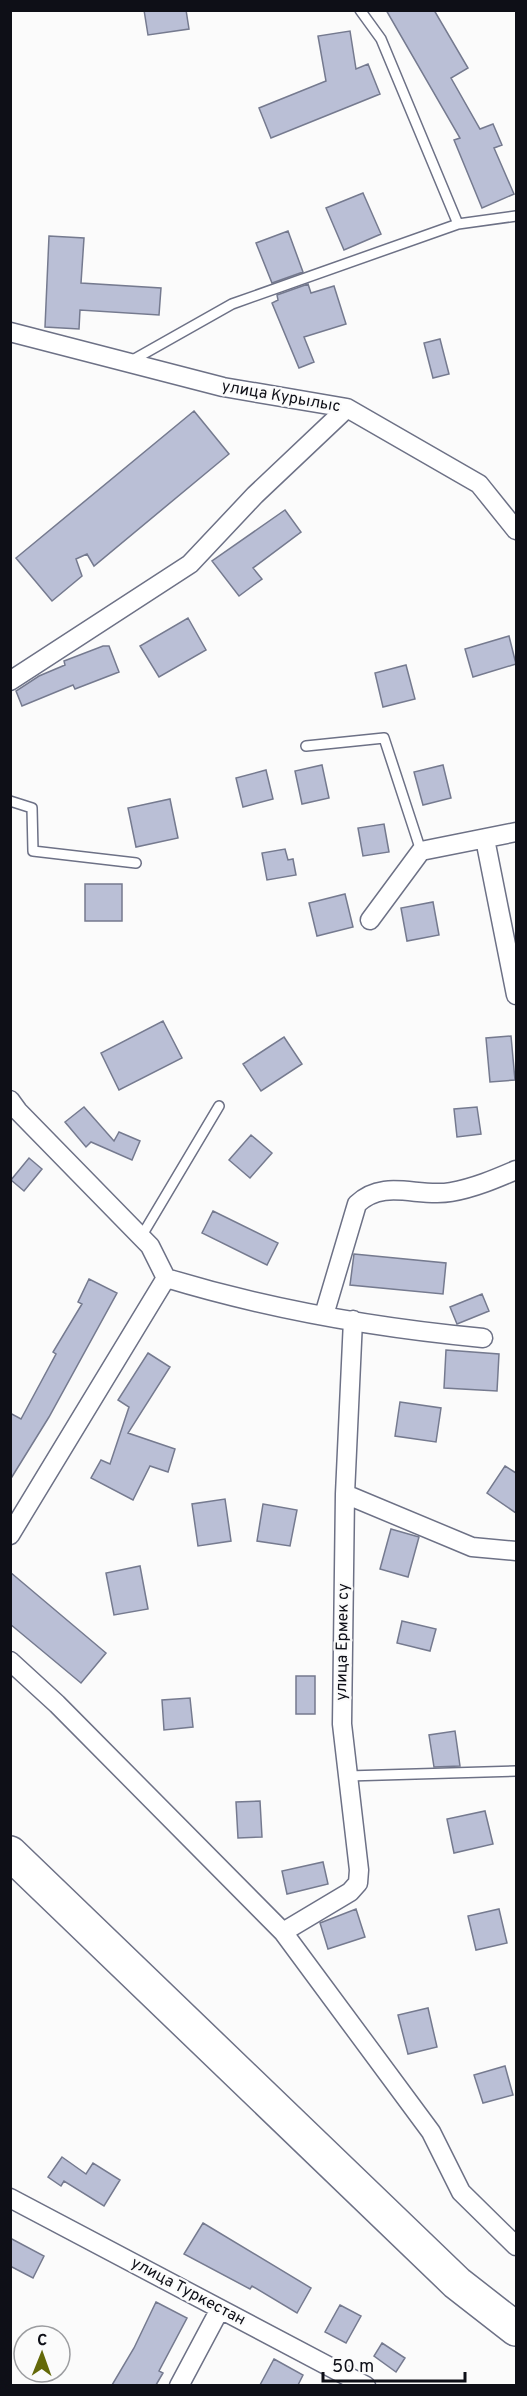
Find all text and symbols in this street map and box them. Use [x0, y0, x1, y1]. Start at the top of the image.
street label: улица Курылыс [220, 377, 342, 417]
street label: улица Ермек су [332, 1583, 354, 1701]
street label: улица Туркестан [127, 2253, 249, 2331]
north arrow [12, 2324, 72, 2384]
text: С [37, 2331, 48, 2351]
scale bar [323, 2345, 466, 2383]
text: 50 m [332, 2356, 374, 2379]

